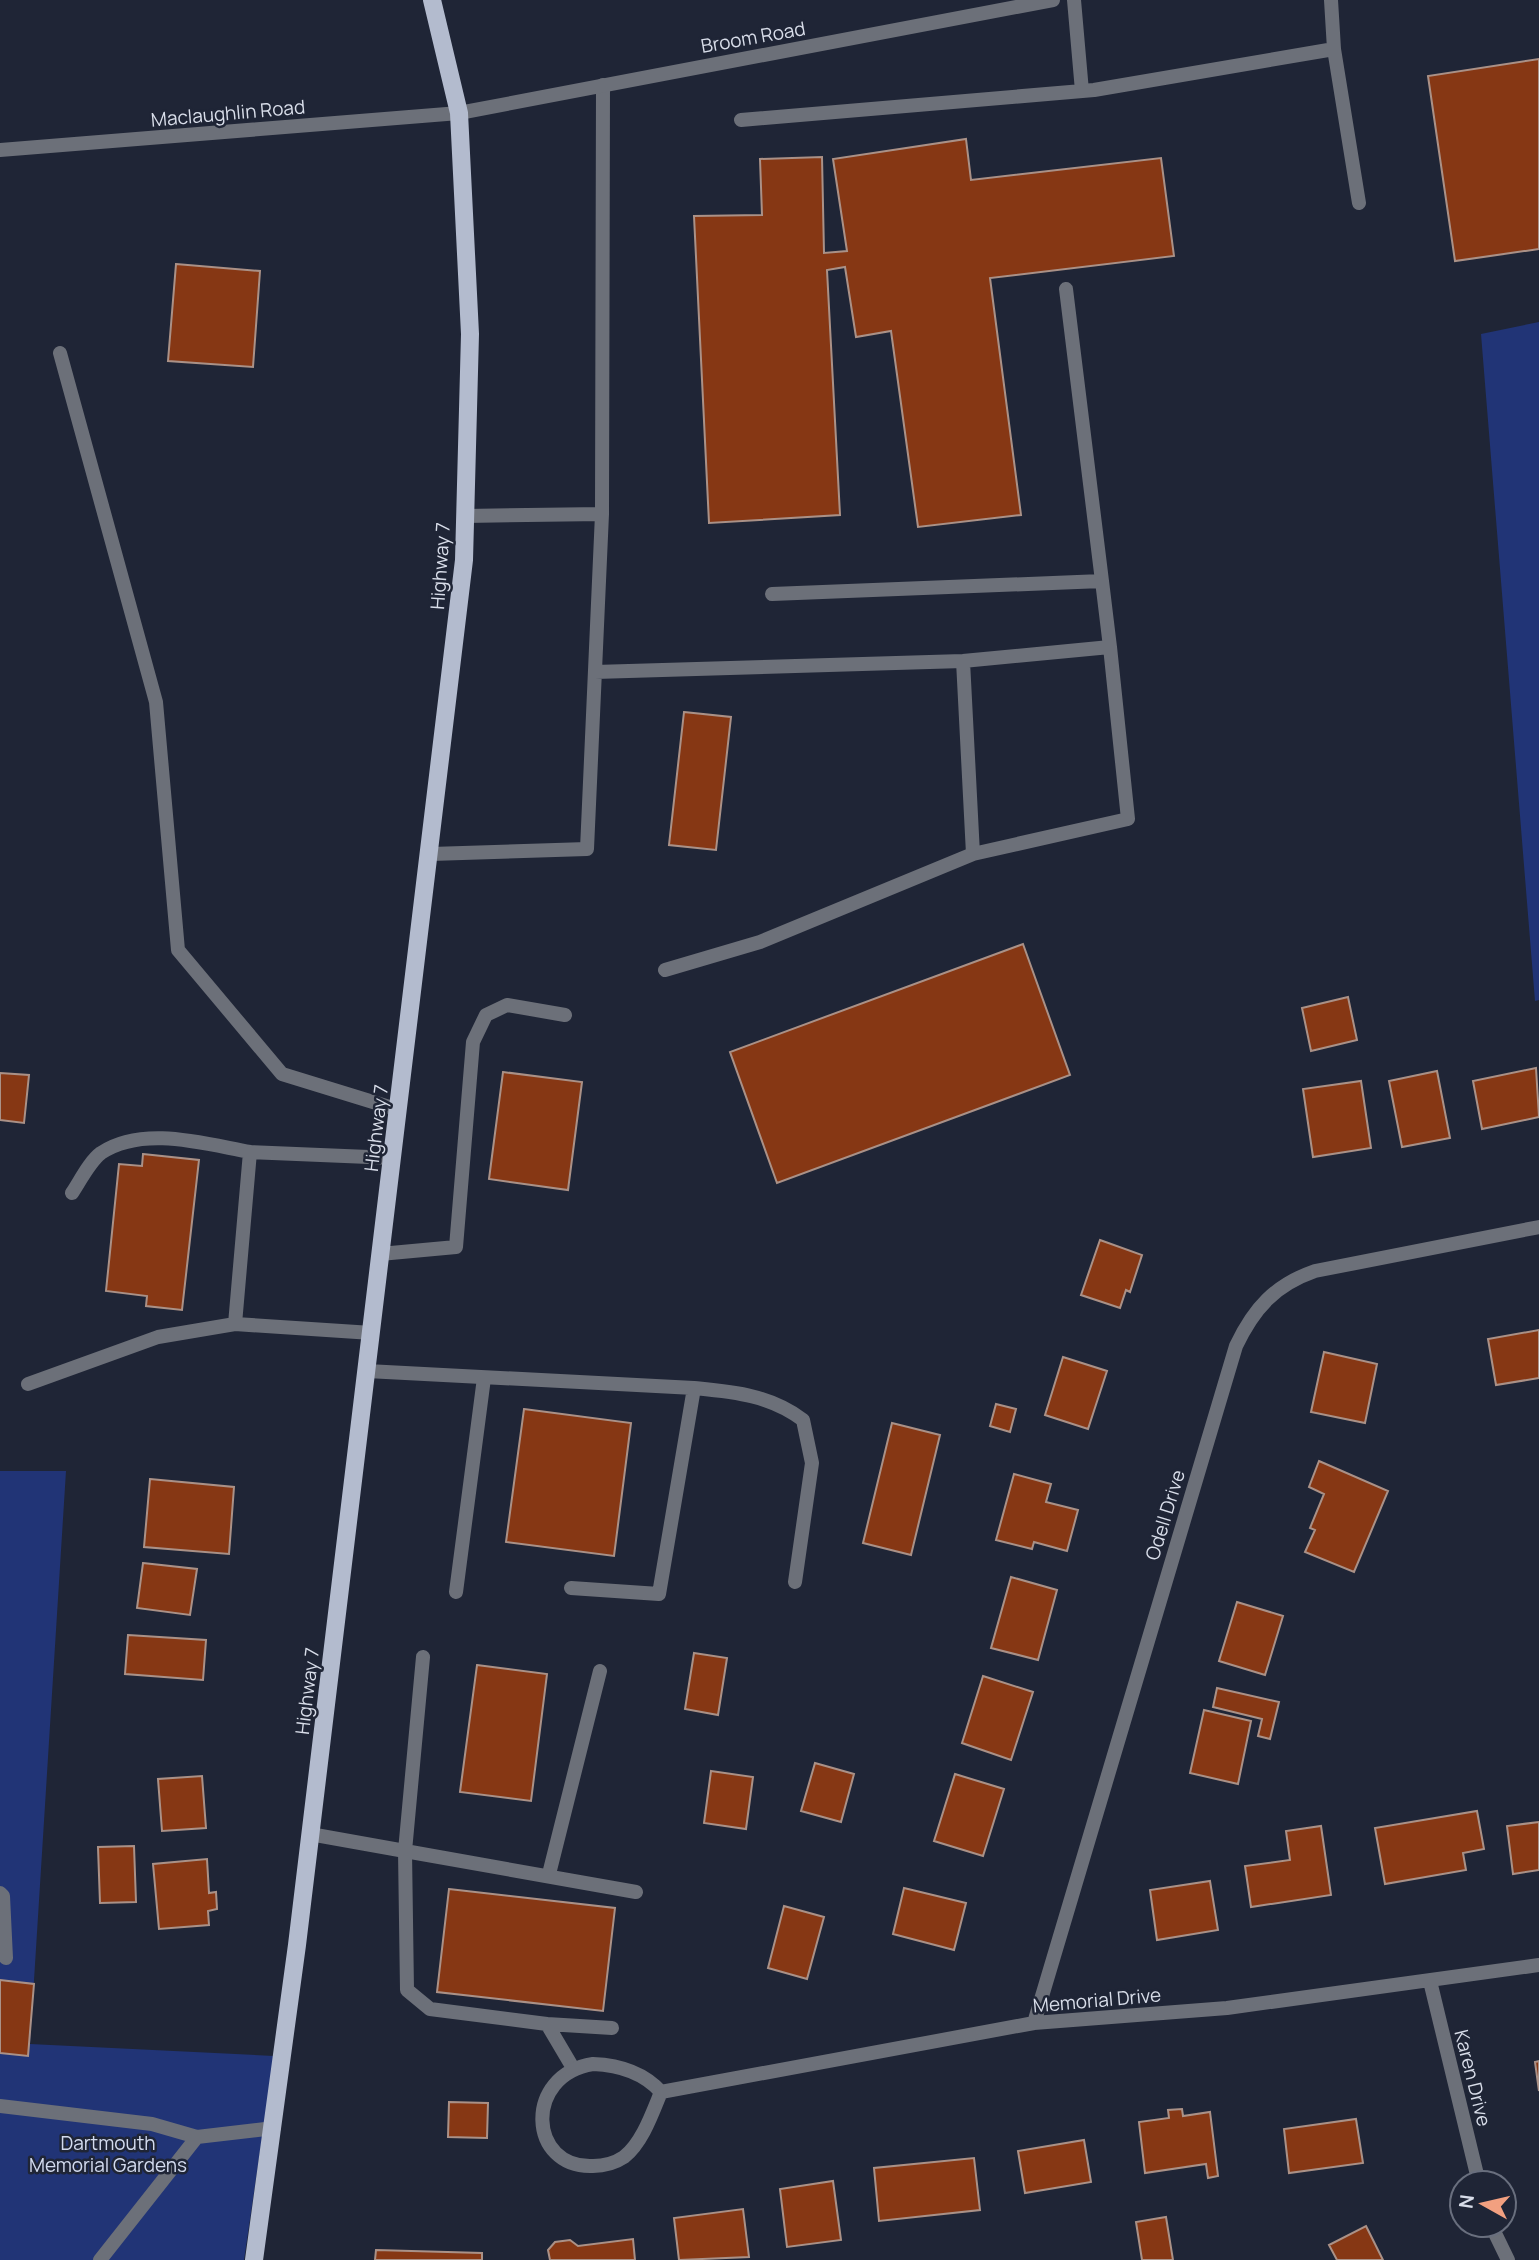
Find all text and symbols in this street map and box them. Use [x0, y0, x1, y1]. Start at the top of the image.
street label: Broom Road [699, 15, 807, 59]
street label: Maclaughlin Road [150, 93, 306, 133]
street label: Highway 7 [424, 522, 456, 610]
street label: Highway 7 [358, 1083, 394, 1173]
street label: Odell Drive [1139, 1467, 1191, 1563]
street label: Highway 7 [289, 1646, 325, 1736]
street label: Memorial Drive [1032, 1981, 1162, 2019]
street label: Karen Drive [1448, 2027, 1498, 2129]
park label: Dartmouth Memorial Gardens [29, 2130, 187, 2178]
north arrow [1448, 2169, 1518, 2239]
text: N [1452, 2193, 1480, 2210]

